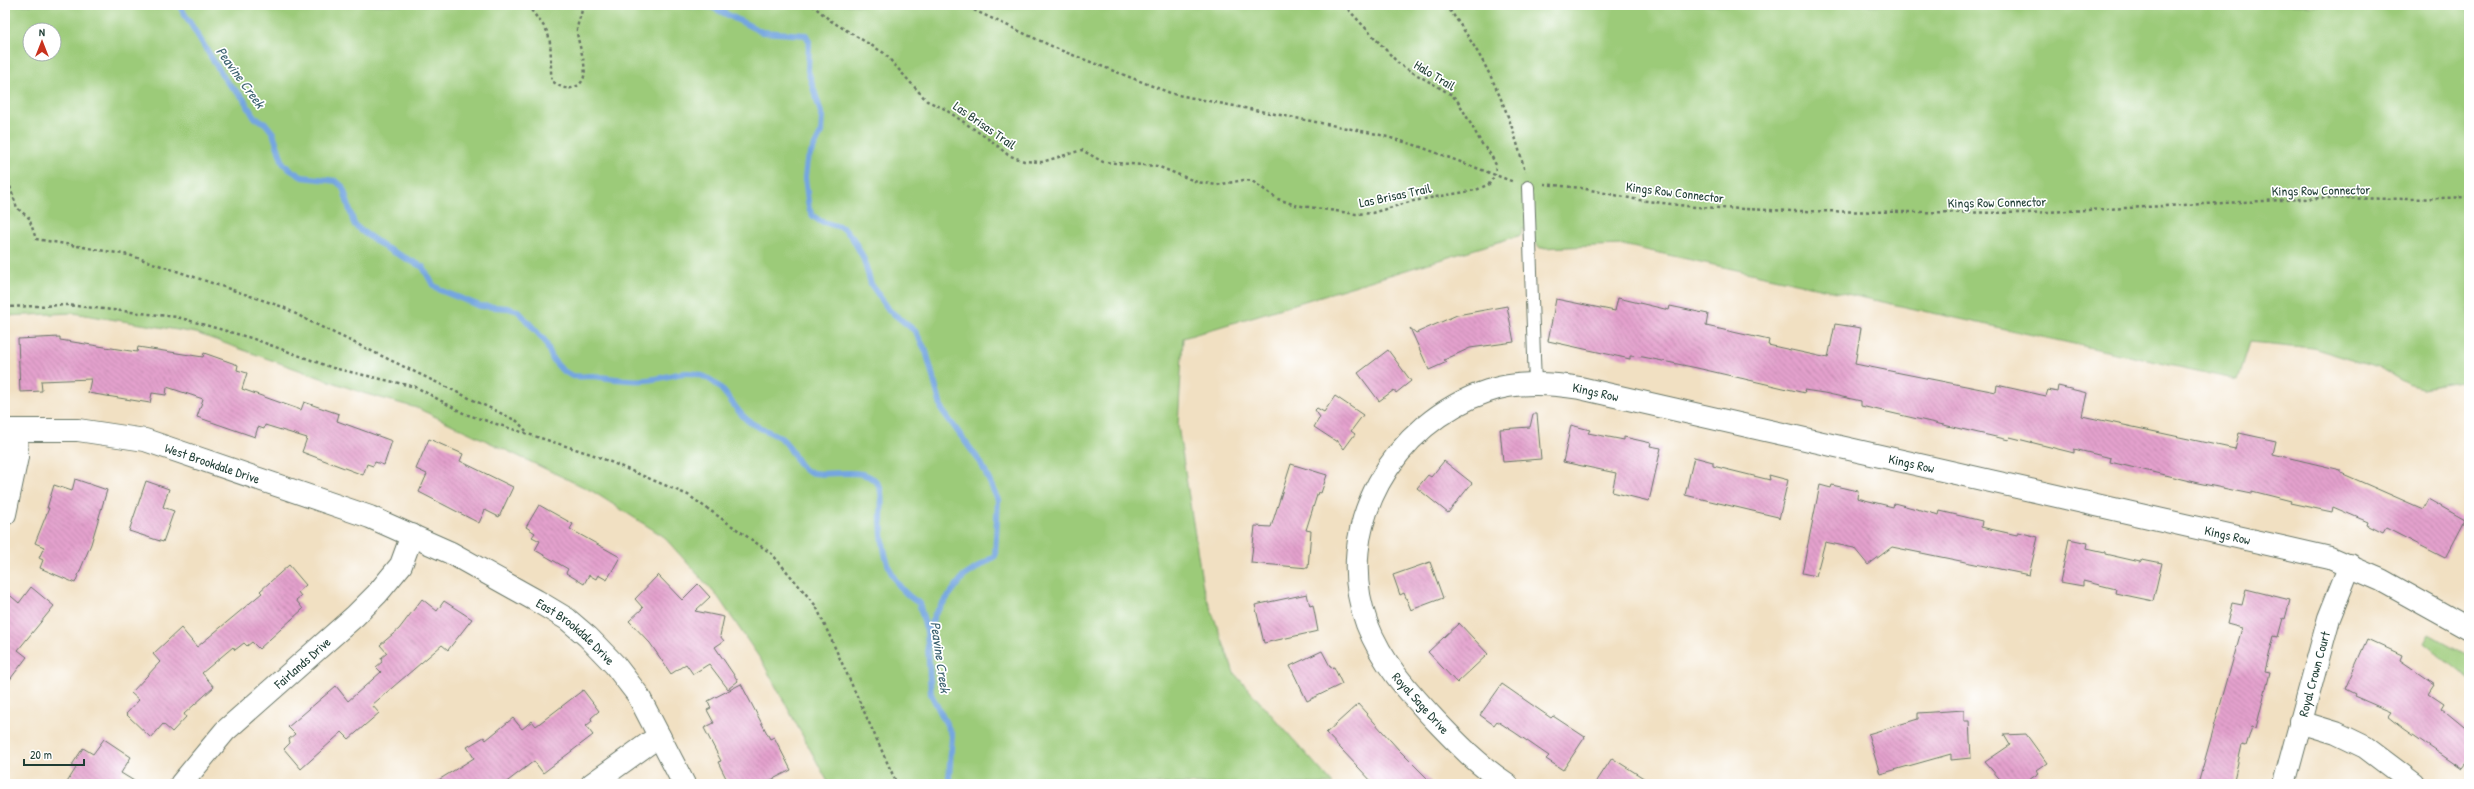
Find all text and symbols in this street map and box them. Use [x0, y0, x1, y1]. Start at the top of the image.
north arrow [22, 22, 62, 62]
text: N [39, 25, 45, 39]
water label: Peavine Creek [212, 42, 270, 113]
street label: Halo Trail [1411, 56, 1460, 95]
street label: Las Brisas Trail [950, 97, 1021, 154]
street label: Kings Row Connector [1625, 177, 1725, 207]
street label: Las Brisas Trail [1357, 178, 1433, 211]
street label: Kings Row Connector [2272, 180, 2370, 200]
street label: Kings Row Connector [1948, 192, 2046, 212]
street label: Kings Row [1571, 378, 1620, 405]
street label: West Brookdale Drive [162, 438, 262, 488]
street label: Kings Row [1887, 449, 1936, 477]
street label: Kings Row [2203, 521, 2252, 549]
street label: East Brookdale Drive [533, 594, 619, 669]
water label: Peavine Creek [927, 620, 956, 695]
street label: Royal Crown Court [2294, 629, 2334, 719]
street label: Fairlands Drive [269, 633, 334, 693]
street label: Royal Sage Drive [1388, 668, 1454, 738]
scale bar [24, 741, 84, 767]
text: 20 m [30, 746, 52, 763]

